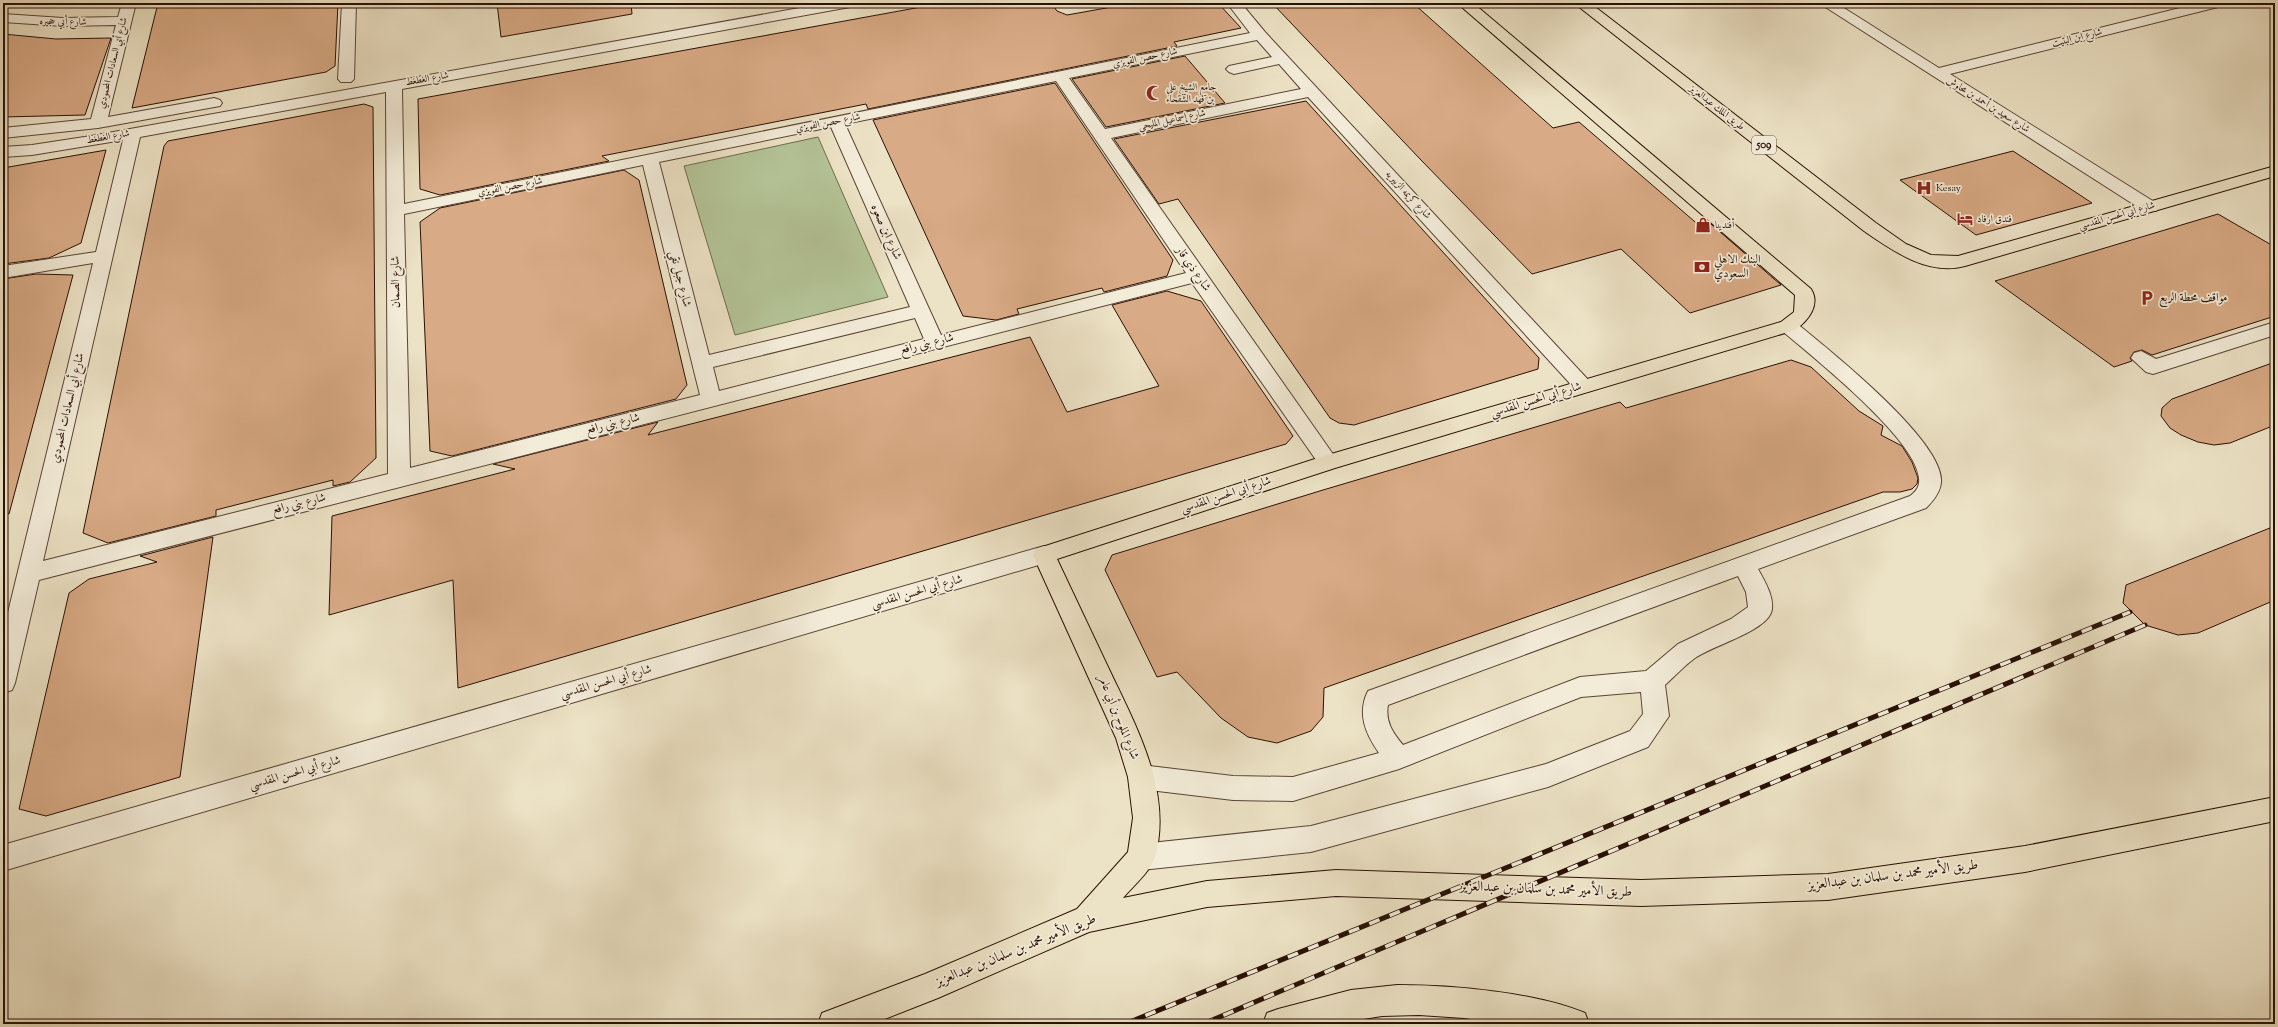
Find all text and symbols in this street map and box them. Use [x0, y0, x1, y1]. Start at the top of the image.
street label: شارع أبي حجيره [39, 13, 87, 31]
street label: شارع أبي السعادات المحمودي [93, 15, 133, 110]
street label: شارع ابن البتيت [2050, 24, 2104, 52]
street label: شارع حصن الفويزي [1111, 44, 1179, 73]
street label: شارع الغطغط [404, 68, 450, 91]
street label: شارع سعيد بن أحمد بن محاوش [1943, 72, 2033, 138]
place label: جامع الشيخ علي بن فهد الشقحاء [1166, 80, 1216, 107]
street label: طريق الملك عبدالعزيز [1685, 81, 1748, 135]
mosque icon: جامع الشيخ علي بن فهد الشقحاء [1145, 84, 1163, 102]
street label: شارع إسماعيل المليحي [1137, 105, 1208, 135]
street label: شارع حصن الفويزي [794, 109, 862, 138]
street label: شارع الغطغط [85, 126, 131, 149]
road number: 509 [1752, 136, 1776, 154]
street label: شارع كريمه الزبيريه [1381, 167, 1435, 223]
street label: شارع حصن الفويزي [476, 173, 544, 202]
hospital icon: Kesay [1915, 179, 1933, 197]
place label: Kesay [1936, 181, 1961, 196]
street label: شارع أبي الحسن المقدسي [2077, 197, 2157, 235]
street label: شارع ابن صعوه [865, 201, 906, 263]
hotel icon: فندق ارفاد [1956, 210, 1974, 228]
place label: فندق ارفاد [1977, 212, 2012, 227]
shop icon: أفندينا [1694, 216, 1712, 234]
place label: أفندينا [1715, 217, 1735, 233]
street label: شارع ذي قار [1169, 242, 1215, 296]
street label: شارع جبل نقي [662, 249, 696, 310]
place label: البنك الاهلي السعودي [1714, 251, 1761, 283]
street label: شارع الصمان [387, 256, 406, 308]
bank icon: البنك الاهلي السعودي [1693, 258, 1711, 276]
parking icon: مواقف محطة الربع [2138, 289, 2156, 307]
place label: مواقف محطة الربع [2159, 289, 2227, 308]
street label: شارع بني رافع [898, 329, 956, 360]
street label: شارع أبي السعادات المحمودي [47, 351, 90, 465]
street label: شارع أبي الحسن المقدسي [1488, 378, 1584, 423]
street label: شارع بني رافع [584, 409, 642, 440]
street label: شارع أبي الحسن المقدسي [1178, 472, 1274, 519]
street label: شارع بني رافع [270, 489, 328, 520]
street label: شارع أبي الحسن المقدسي [869, 570, 965, 615]
street label: شارع أبي الحسن المقدسي [558, 660, 654, 705]
street label: شارع الملوح بن أبي عامر [1092, 672, 1143, 763]
street label: شارع أبي الحسن المقدسي [247, 751, 343, 796]
street label: طريق الأمير محمد بن سلمان بن عبدالعزيز [1804, 854, 1980, 897]
street label: طريق الأمير محمد بن سلمان بن عبدالعزيز [1458, 875, 1632, 903]
street label: طريق الأمير محمد بن سلمان بن عبدالعزيز [930, 908, 1100, 993]

